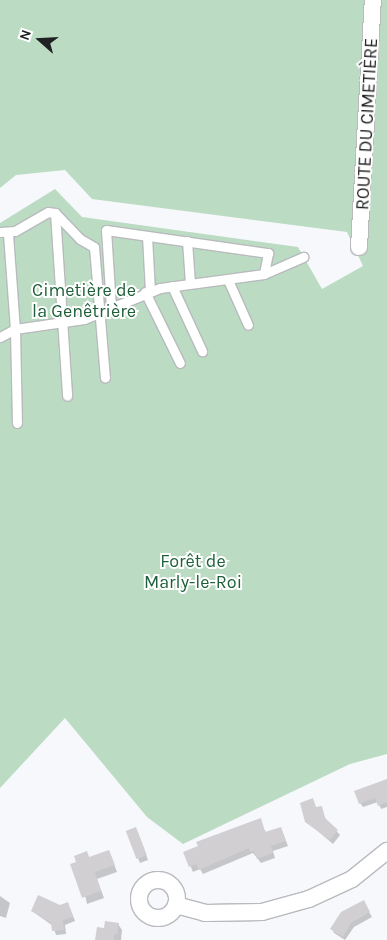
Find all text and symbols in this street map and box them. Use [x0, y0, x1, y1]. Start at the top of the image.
north arrow [15, 15, 65, 65]
text: N [16, 27, 35, 42]
street label: ROUTE DU CIMETIÈRE [352, 37, 382, 211]
park label: Cimetière de la Genêtrière [32, 280, 136, 322]
park label: Forêt de Marly-le-Roi [144, 551, 242, 594]

